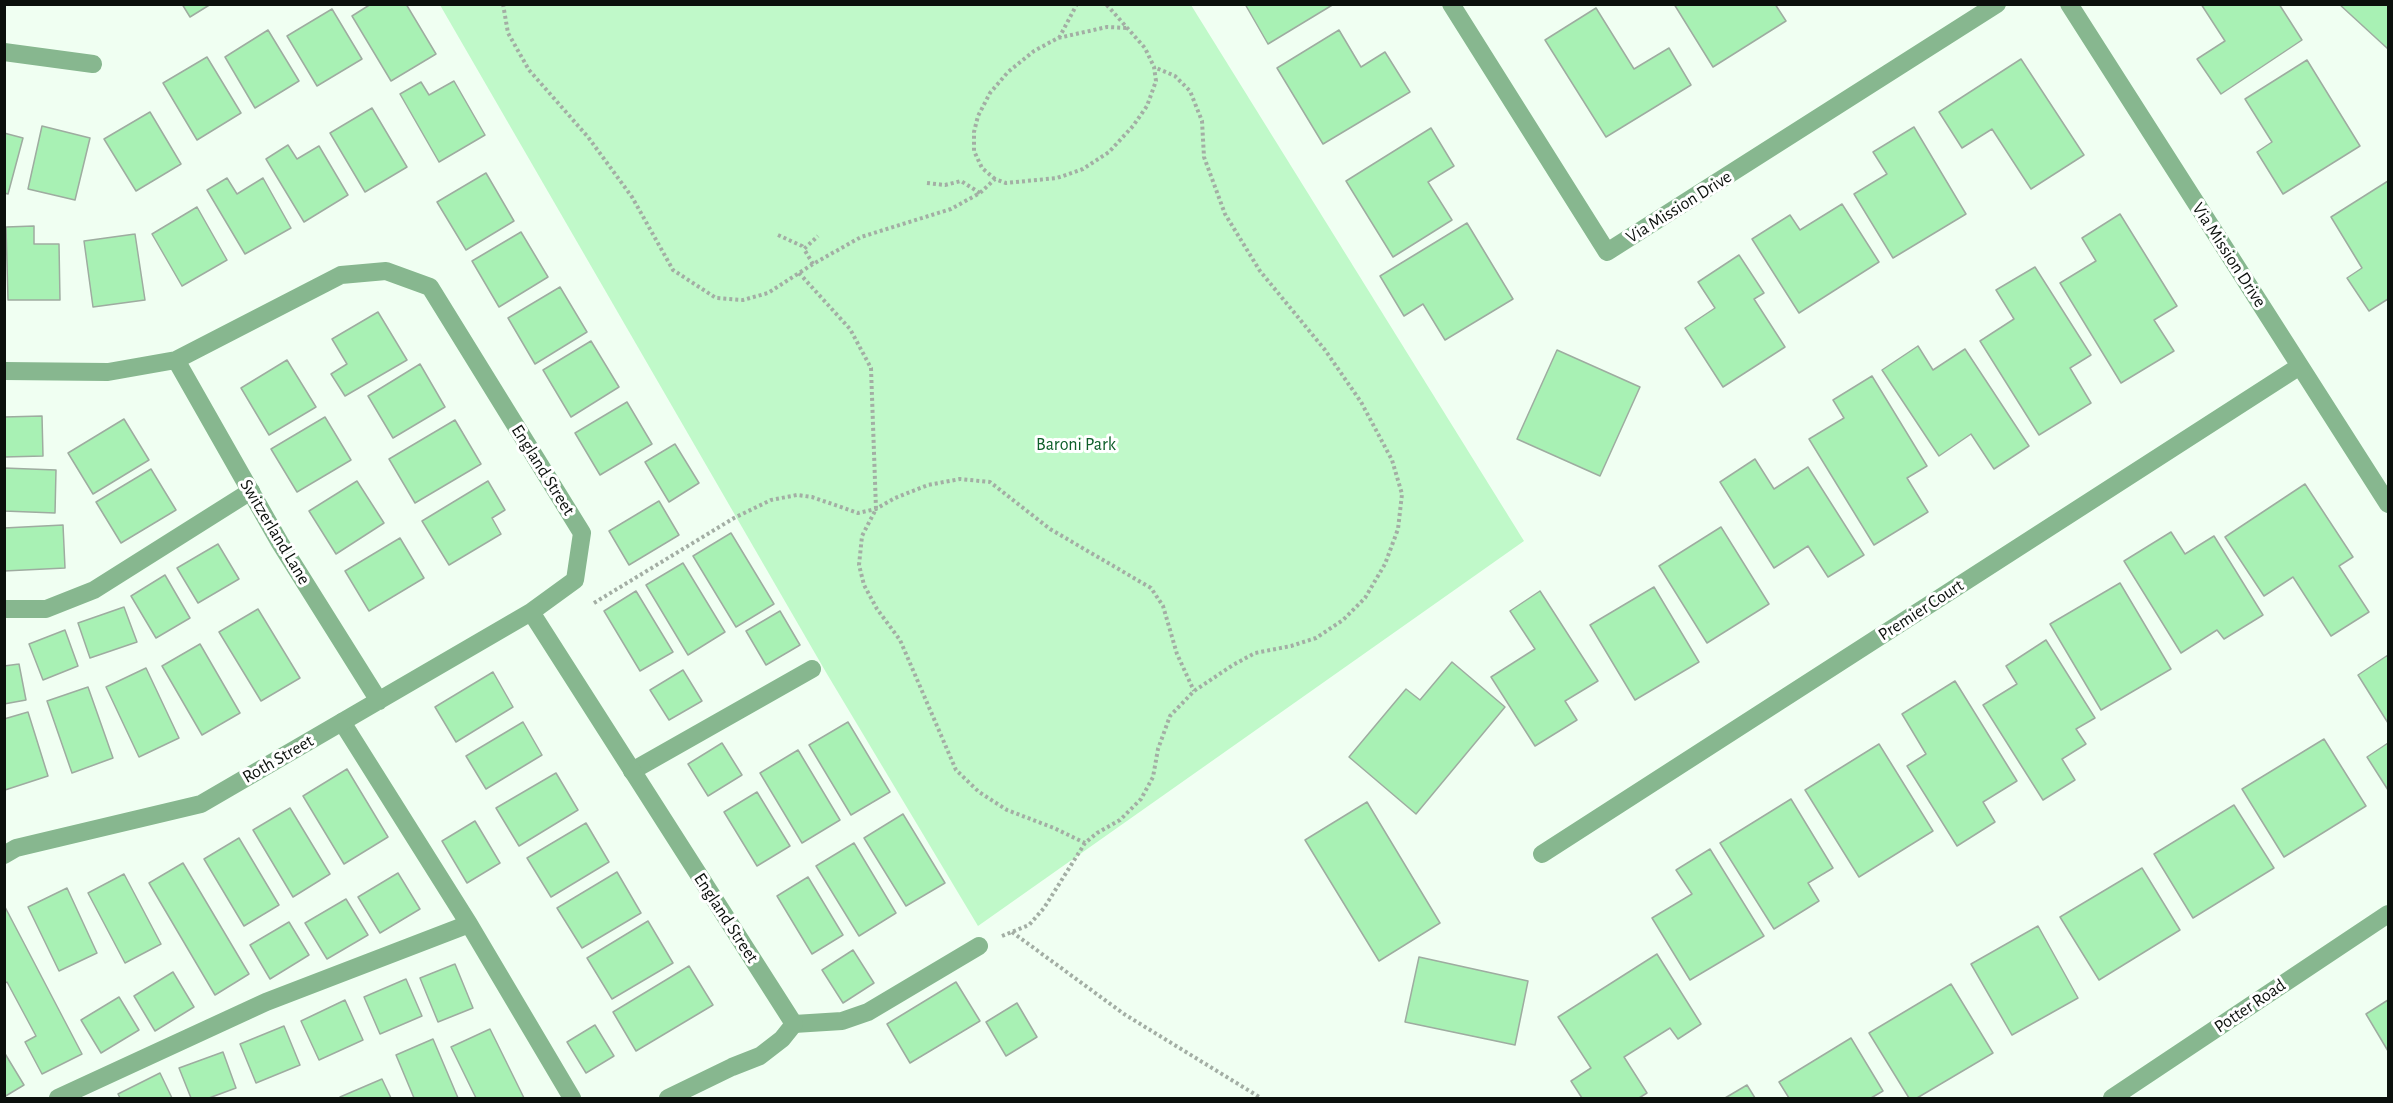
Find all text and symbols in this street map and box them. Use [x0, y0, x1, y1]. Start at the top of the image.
street label: Via Mission Drive [1622, 166, 1736, 248]
street label: Via Mission Drive [2187, 199, 2271, 311]
street label: England Street [507, 421, 579, 519]
park label: Baroni Park [1036, 434, 1116, 456]
street label: Switzerland Lane [235, 475, 315, 589]
street label: Premier Court [1874, 574, 1968, 646]
street label: Roth Street [239, 730, 317, 788]
street label: England Street [689, 869, 763, 967]
street label: Potter Road [2210, 974, 2290, 1038]

